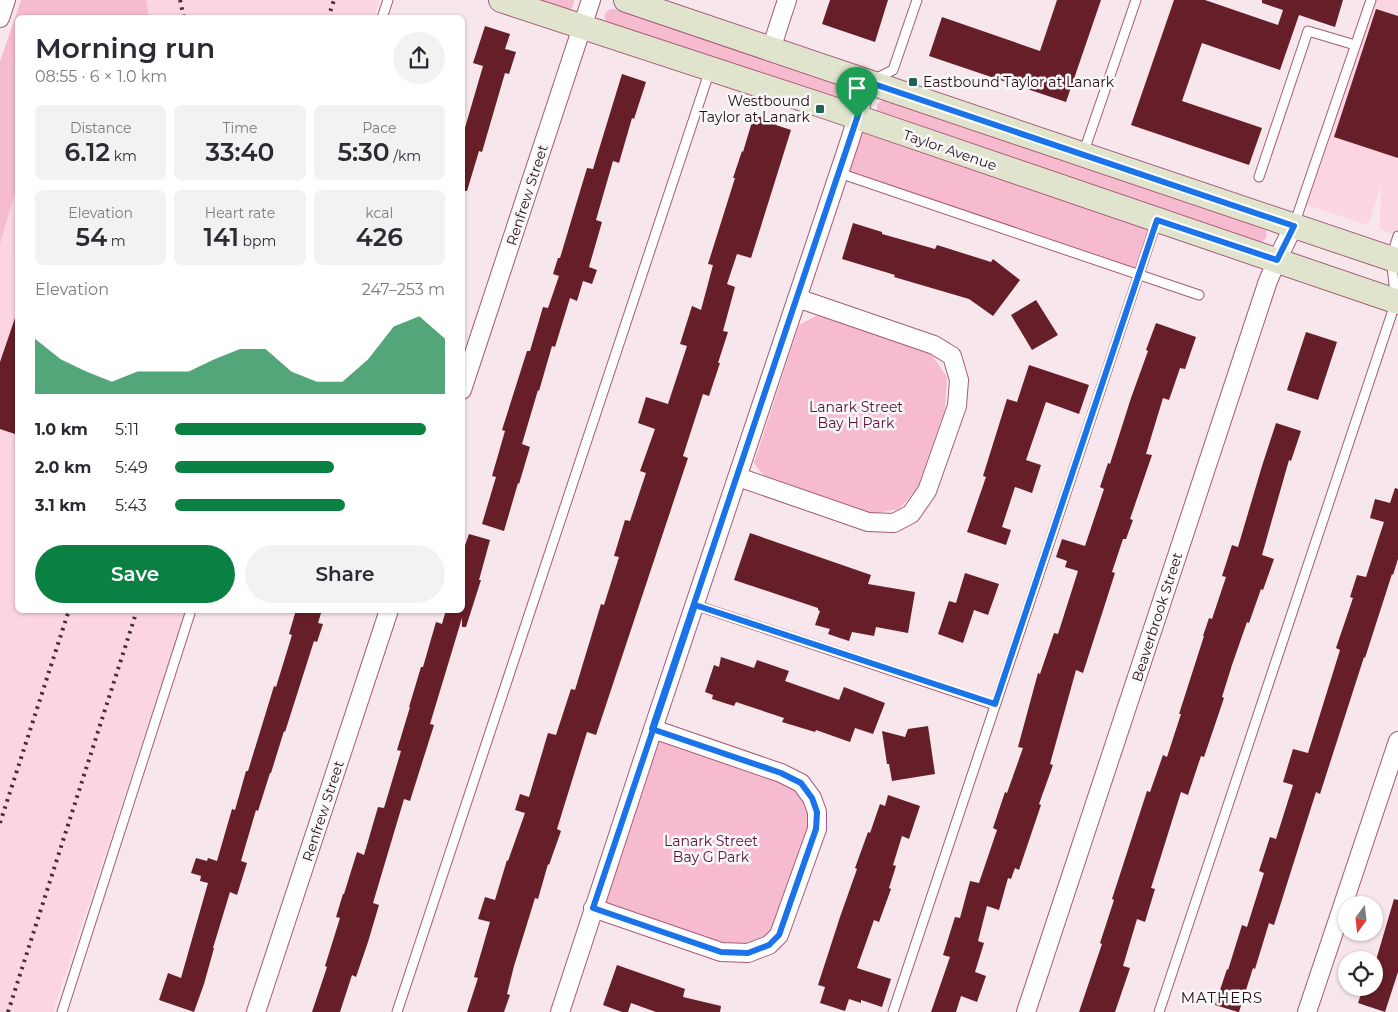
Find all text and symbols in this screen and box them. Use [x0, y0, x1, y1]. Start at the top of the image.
text: Morning run [35, 31, 215, 65]
button: share [393, 32, 445, 84]
text: 08:55 · 6 × 1.0 km [35, 67, 167, 86]
pin [836, 67, 878, 118]
place label: Eastbound Taylor at Lanark [923, 73, 1115, 91]
icon: arrive [843, 74, 871, 102]
marker: Eastbound Taylor at Lanark [907, 76, 919, 88]
place label: Westbound Taylor at Lanark [699, 92, 811, 126]
marker: Westbound Taylor at Lanark [814, 103, 826, 115]
text: Distance [70, 119, 131, 137]
text: Time [222, 119, 258, 137]
text: Pace [362, 119, 396, 137]
street label: Taylor Avenue [901, 126, 999, 174]
text: 6.12 [64, 137, 110, 167]
text: 33:40 [206, 137, 274, 167]
text: 5:30 [338, 137, 390, 167]
street label: Renfrew Street [502, 142, 552, 248]
text: km [110, 147, 137, 165]
text: /km [390, 147, 421, 165]
text: Elevation [68, 204, 133, 222]
text: Heart rate [205, 204, 275, 222]
text: kcal [365, 204, 393, 222]
text: 54 [76, 222, 107, 252]
text: 141 [204, 222, 239, 252]
text: 426 [356, 222, 403, 252]
text: m [107, 232, 126, 250]
text: bpm [239, 232, 276, 250]
text: Elevation [35, 280, 109, 299]
text: 247–253 m [362, 280, 445, 299]
park label: Lanark Street Bay H Park [809, 398, 903, 432]
text: 1.0 km [35, 420, 88, 439]
text: 5:11 [115, 420, 139, 439]
text: 2.0 km [35, 458, 91, 477]
text: 5:49 [115, 458, 148, 477]
text: 3.1 km [35, 496, 86, 515]
text: 5:43 [115, 496, 147, 515]
button: Save [35, 545, 235, 603]
button: Share [245, 545, 445, 603]
street label: Beaverbrook Street [1128, 550, 1187, 684]
street label: Renfrew Street [298, 758, 348, 864]
park label: Lanark Street Bay G Park [664, 832, 758, 866]
north arrow [1338, 896, 1382, 941]
map controls [1338, 896, 1383, 996]
button: locate [1338, 951, 1383, 996]
district label: MATHERS [1181, 988, 1263, 1007]

